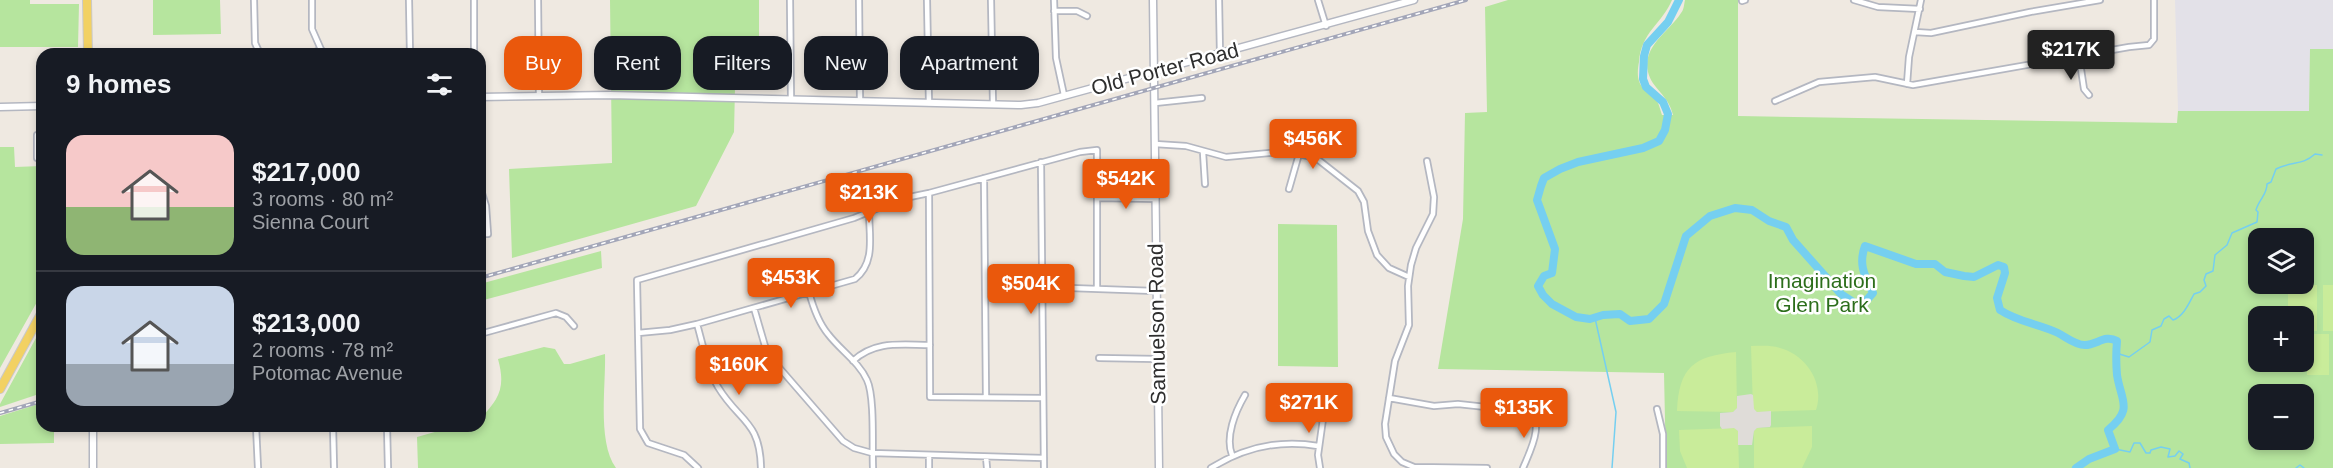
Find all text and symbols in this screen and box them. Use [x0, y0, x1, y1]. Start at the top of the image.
pin: $217K [2029, 30, 2113, 81]
chip: Buy [504, 36, 582, 90]
chip: Rent [594, 36, 681, 90]
chip: Filters [693, 36, 792, 90]
chip: New [804, 36, 888, 90]
chip: Apartment [900, 36, 1039, 90]
street label: Old Porter Road [1089, 38, 1241, 99]
text: $217K [2042, 38, 2100, 60]
icon: filters [423, 68, 456, 101]
text: 9 homes [66, 69, 172, 99]
pin: $456K [1271, 119, 1355, 170]
text: $456K [1284, 127, 1342, 149]
text: $217,000 [252, 157, 360, 187]
icon: home [114, 159, 186, 231]
pin: $542K [1084, 159, 1168, 210]
text: $542K [1097, 167, 1155, 189]
pin: $213K [827, 173, 911, 224]
text: $213K [840, 181, 898, 203]
text: 3 rooms · 80 m² [252, 188, 393, 210]
text: Sienna Court [252, 211, 369, 233]
map controls [2248, 228, 2314, 450]
button: layers [2248, 228, 2314, 294]
street label: Samuelson Road [1144, 243, 1169, 405]
pin: $453K [749, 258, 833, 309]
pin: $504K [989, 264, 1073, 315]
text: $453K [762, 266, 820, 288]
park label: Imagination Glen Park [1768, 269, 1876, 316]
text: $504K [1002, 272, 1060, 294]
button: + [2248, 306, 2314, 372]
text: $213,000 [252, 308, 360, 338]
icon: home [114, 310, 186, 382]
text: 2 rooms · 78 m² [252, 339, 393, 361]
pin: $160K [697, 345, 781, 396]
text: $160K [710, 353, 768, 375]
text: Potomac Avenue [252, 362, 403, 384]
pin: $271K [1267, 383, 1351, 434]
button: − [2248, 384, 2314, 450]
pin: $135K [1482, 388, 1566, 439]
text: $271K [1280, 391, 1338, 413]
text: $135K [1495, 396, 1553, 418]

